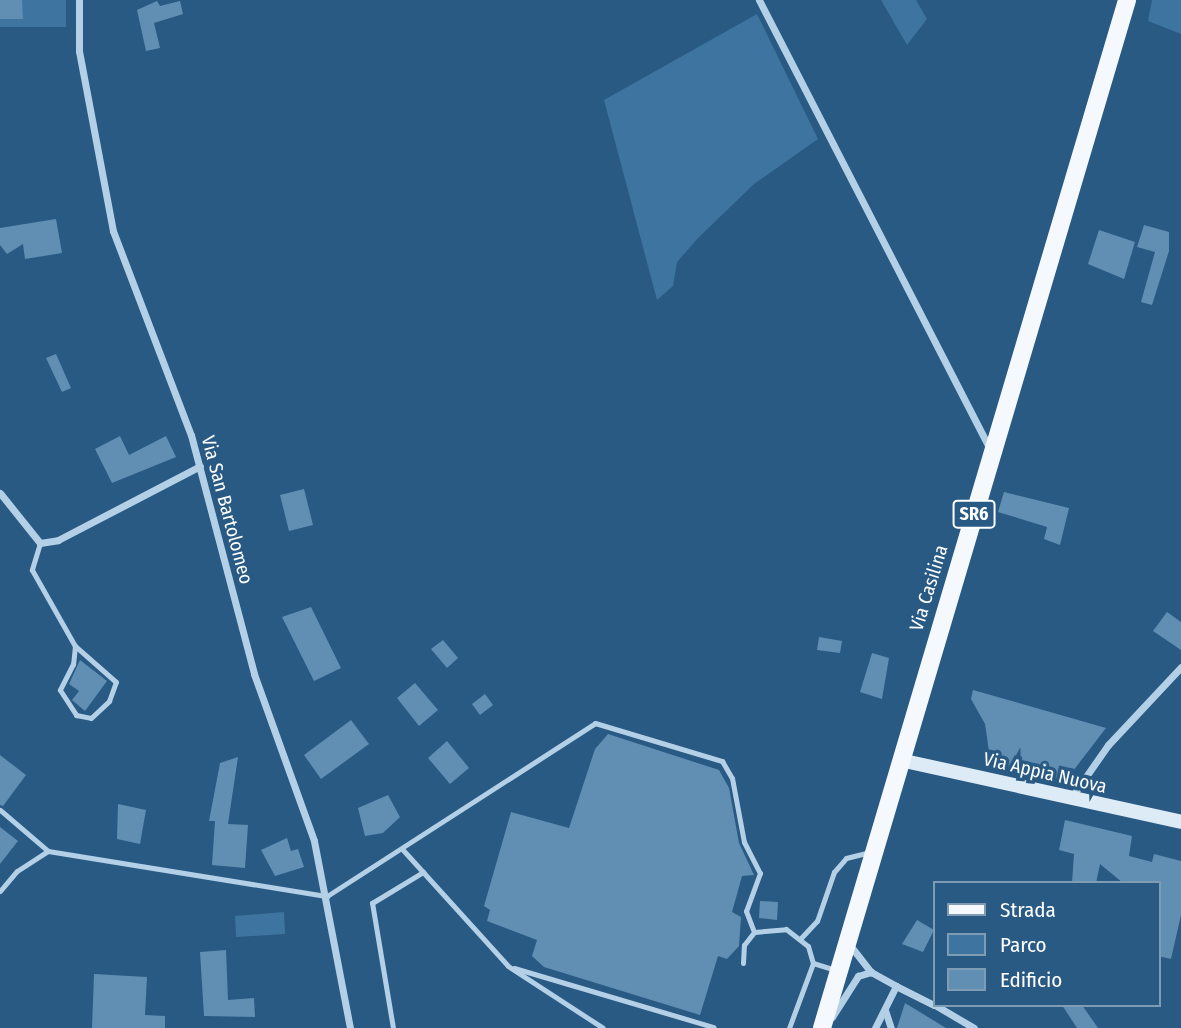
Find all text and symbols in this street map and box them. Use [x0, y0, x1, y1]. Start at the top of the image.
street label: Via San Bartolomeo [196, 433, 258, 587]
road number: SR6 [951, 500, 997, 528]
street label: Via Casilina [905, 542, 953, 634]
street label: Via Appia Nuova [981, 748, 1109, 798]
legend [932, 881, 1160, 1007]
text: Strada [1000, 897, 1056, 923]
text: Parco [1000, 932, 1047, 958]
text: Edificio [1000, 967, 1062, 993]

